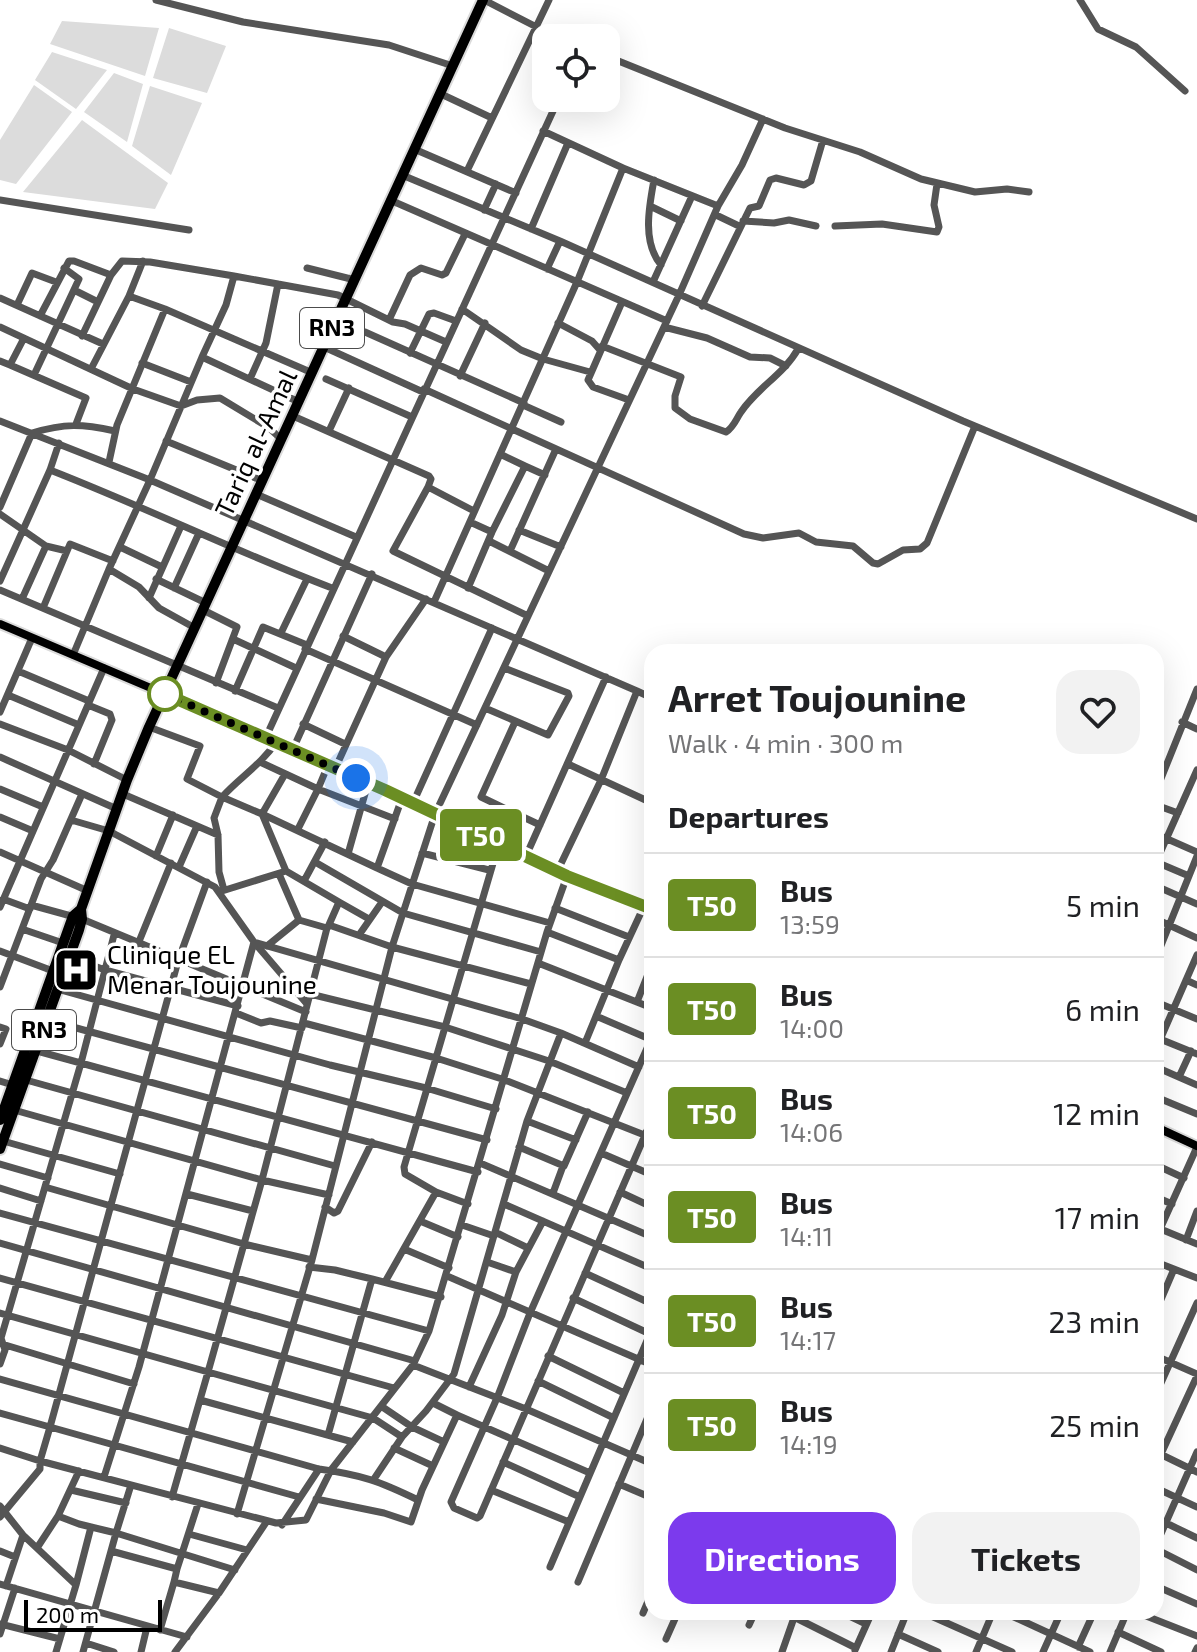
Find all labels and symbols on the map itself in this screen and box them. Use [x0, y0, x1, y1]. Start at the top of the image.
road number: RN3 [300, 308, 364, 348]
street label: Tariq al-Amal [207, 364, 302, 521]
unlabelled marker [148, 677, 182, 711]
your location [336, 758, 376, 798]
line badge: T50 [435, 809, 527, 861]
place label: Clinique EL Menar Toujounine [107, 938, 317, 999]
hospital icon: Clinique EL Menar Toujounine [52, 946, 100, 994]
road number: RN3 [12, 1010, 76, 1050]
scale bar [24, 1596, 162, 1632]

